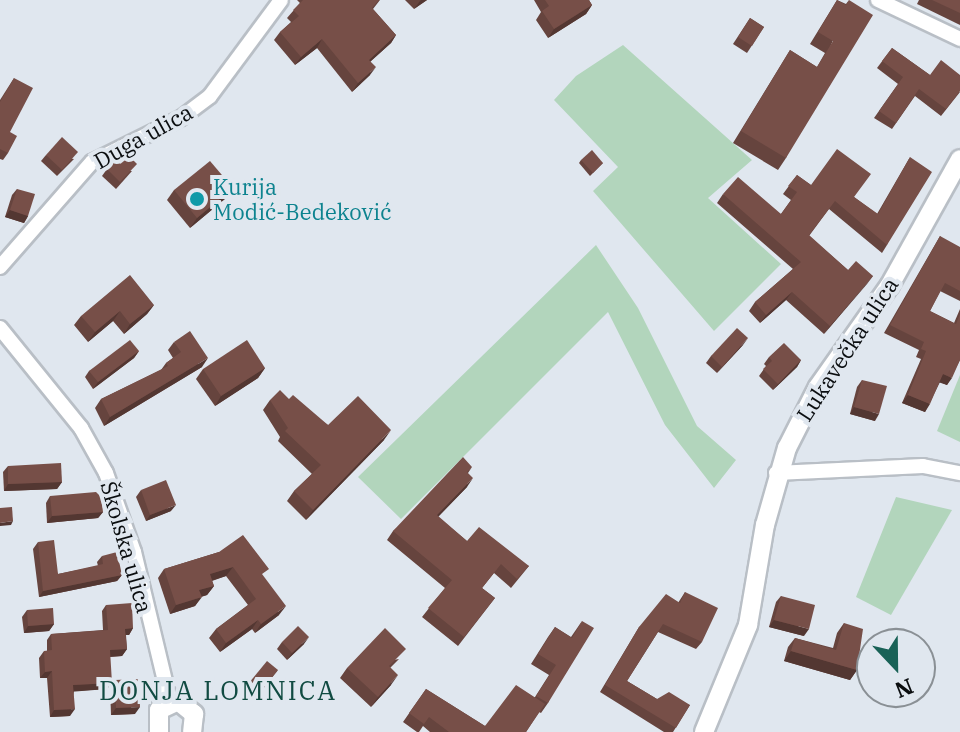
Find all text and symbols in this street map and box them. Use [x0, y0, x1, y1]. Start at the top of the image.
street label: Duga ulica [89, 98, 197, 174]
place label: Kurija Modić-Bedeković [213, 173, 392, 224]
marker: Kurija Modić-Bedeković [188, 190, 206, 208]
street label: Lukavečka ulica [791, 272, 903, 426]
street label: Školska ulica [96, 478, 158, 616]
north arrow [856, 628, 936, 708]
text: N [891, 672, 918, 706]
district label: DONJA LOMNICA [99, 675, 337, 707]

